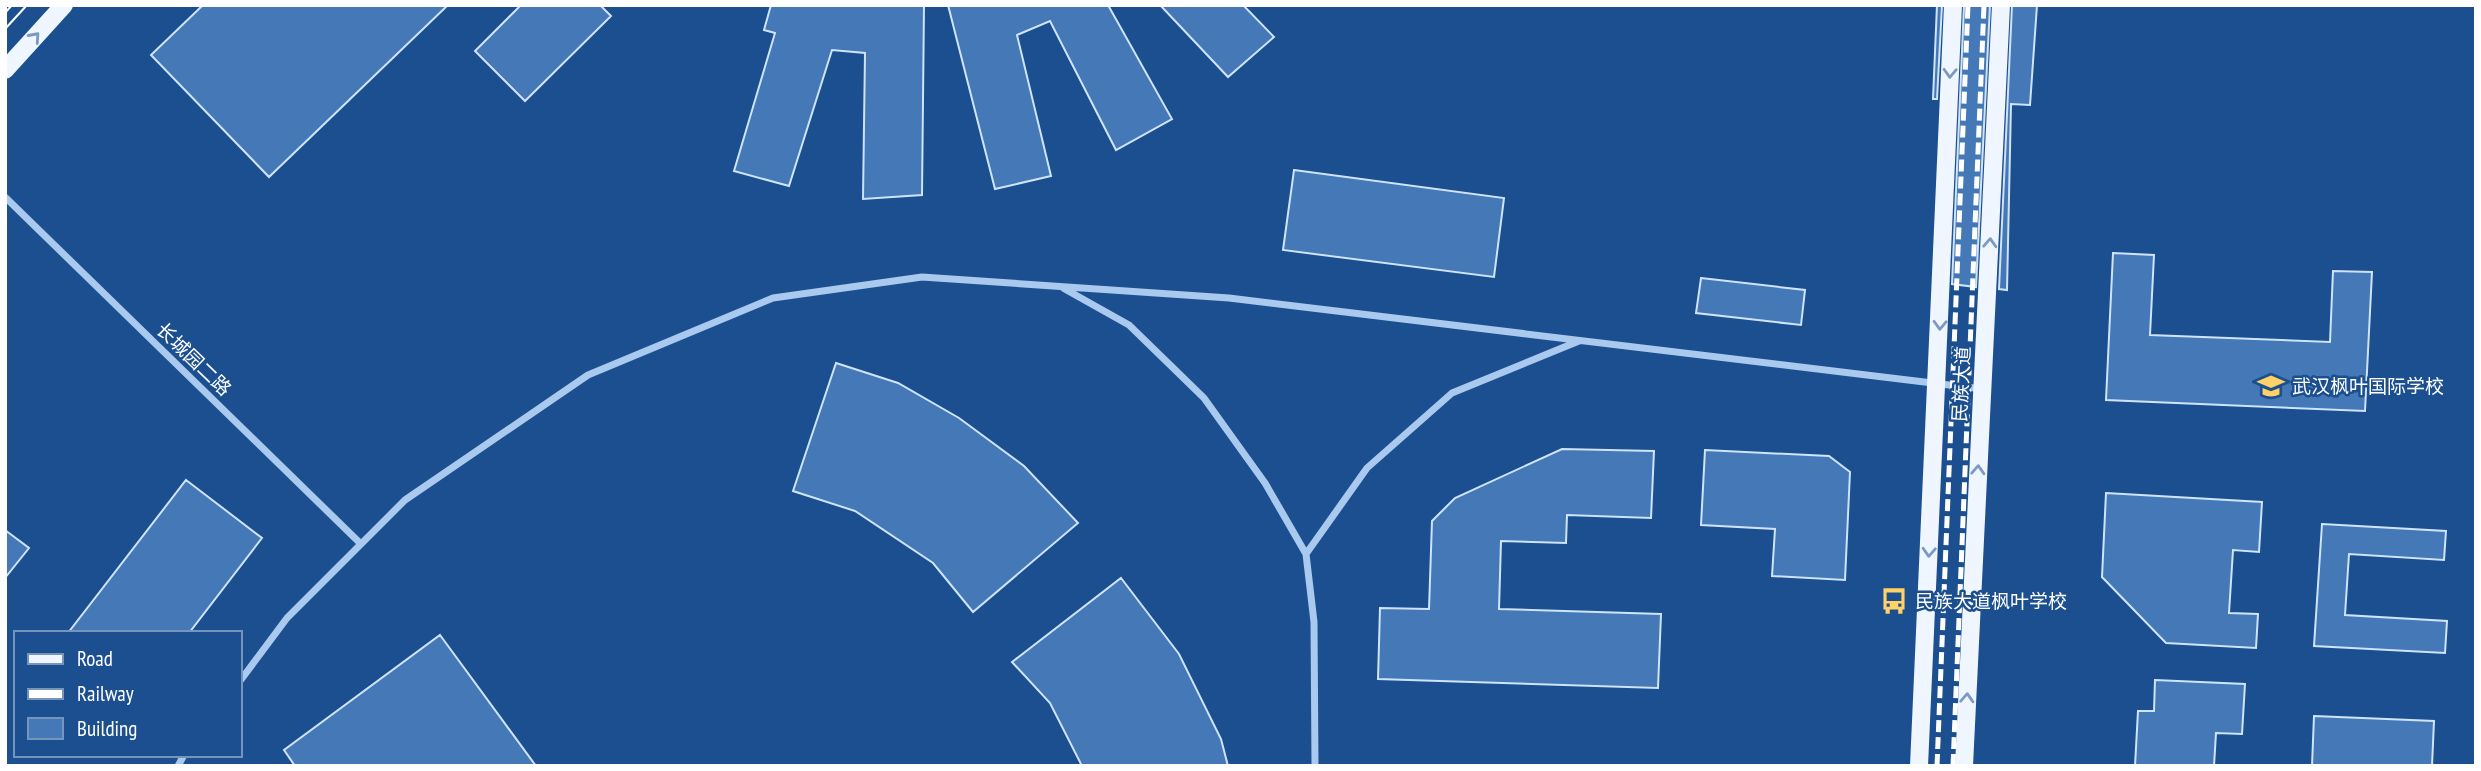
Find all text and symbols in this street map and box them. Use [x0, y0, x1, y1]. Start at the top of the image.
one-way arrow [26, 33, 39, 46]
one-way arrow [1943, 68, 1958, 79]
one-way arrow [1982, 237, 1997, 248]
street label: 长城园二路 [151, 317, 237, 401]
one-way arrow [1932, 320, 1947, 331]
street label: 民族大道 [1947, 345, 1975, 423]
school or university icon: 武汉枫叶国际学校 [2256, 371, 2286, 401]
place label: 武汉枫叶国际学校 [2292, 374, 2444, 398]
one-way arrow [1971, 465, 1986, 476]
one-way arrow [1922, 547, 1937, 558]
bus stop icon: 民族大道枫叶学校 [1879, 586, 1909, 616]
place label: 民族大道枫叶学校 [1915, 589, 2067, 613]
legend [14, 631, 242, 757]
text: Road [77, 645, 113, 672]
text: Railway [77, 680, 134, 707]
one-way arrow [1959, 692, 1974, 703]
text: Building [77, 715, 137, 742]

